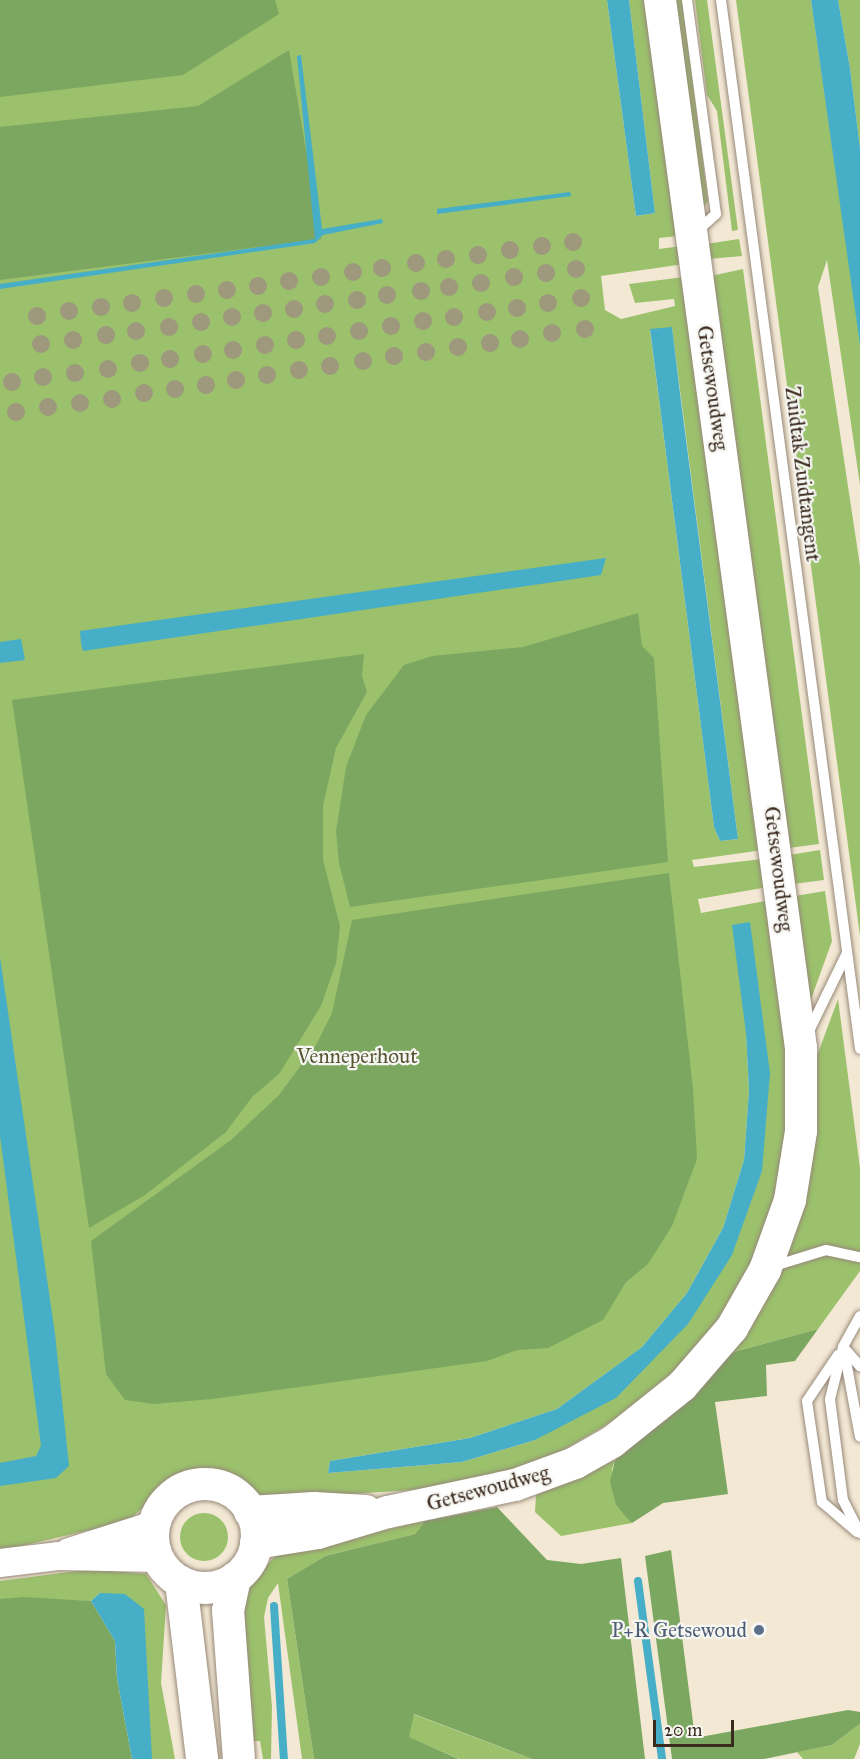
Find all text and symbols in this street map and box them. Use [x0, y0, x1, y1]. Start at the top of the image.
street label: Getsewoudweg [692, 324, 734, 452]
street label: Zuidtak Zuidtangent [780, 385, 826, 563]
street label: Getsewoudweg [759, 805, 799, 933]
park label: Venneperhout [296, 1043, 418, 1069]
street label: Getsewoudweg [424, 1460, 552, 1516]
place label: P+R Getsewoud [611, 1617, 747, 1643]
marker: P+R Getsewoud [752, 1623, 766, 1637]
scale bar [656, 1708, 737, 1746]
text: 20 m [664, 1719, 702, 1741]

